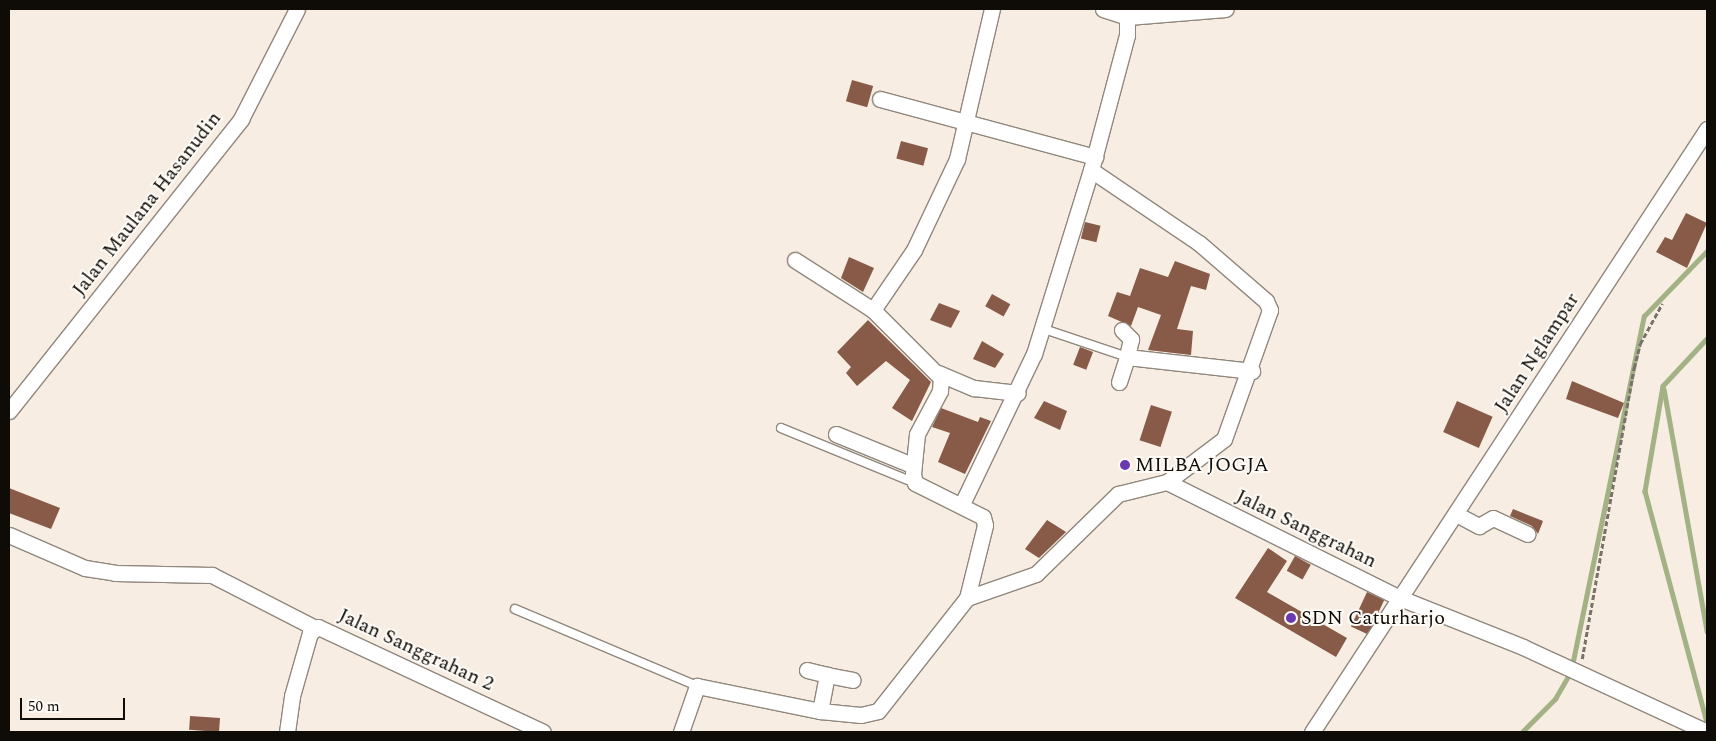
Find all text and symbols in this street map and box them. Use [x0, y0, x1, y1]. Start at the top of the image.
street label: Jalan Maulana Hasanudin [67, 107, 227, 301]
street label: Jalan Nglampar [1489, 289, 1585, 417]
place label: MILBA JOGJA [1135, 453, 1269, 477]
marker: MILBA JOGJA [1119, 459, 1131, 471]
street label: Jalan Sanggrahan [1232, 485, 1380, 573]
street label: Jalan Sanggrahan 2 [335, 604, 497, 696]
place label: SDN Caturharjo [1301, 606, 1445, 630]
marker: SDN Caturharjo [1285, 612, 1297, 624]
scale bar [22, 688, 128, 720]
text: 50 m [28, 695, 60, 718]

